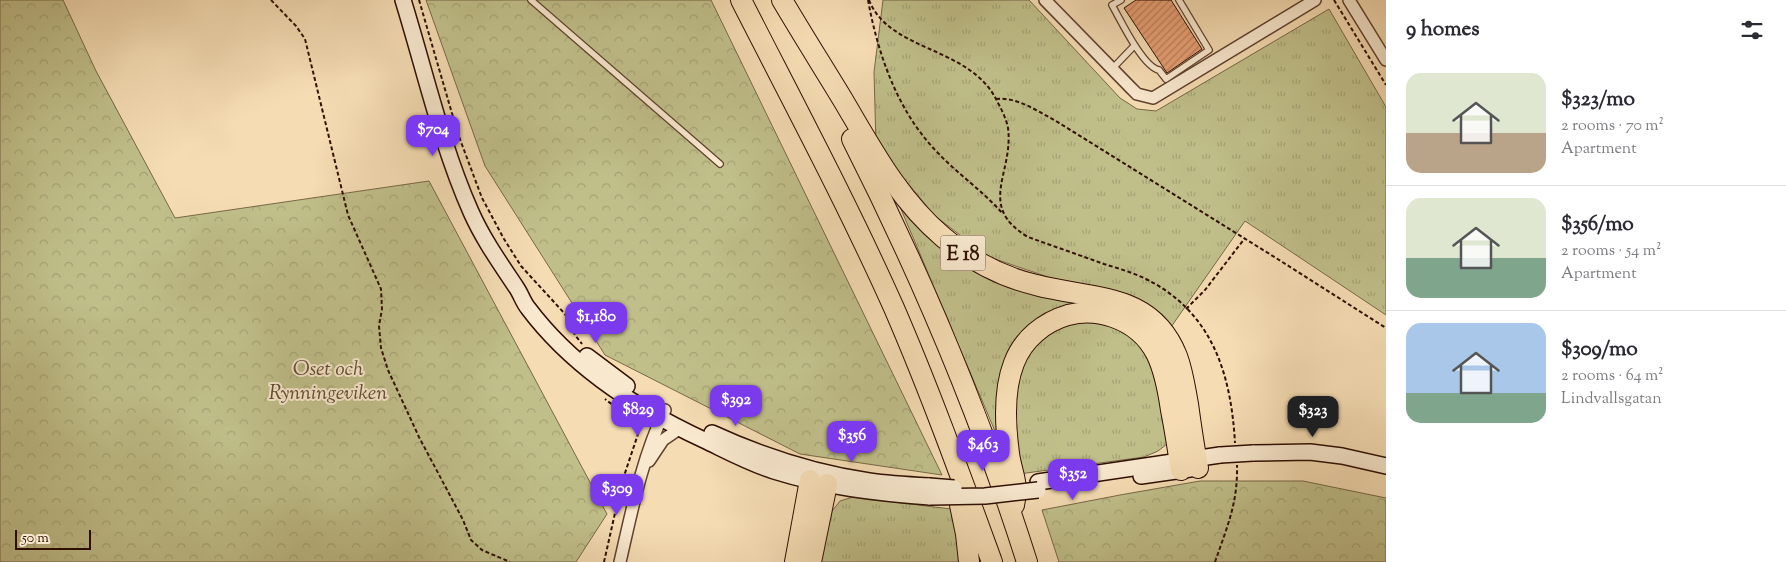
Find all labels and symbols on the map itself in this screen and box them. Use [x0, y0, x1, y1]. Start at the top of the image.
pin: $704 [403, 114, 463, 157]
road number: E 18 [940, 236, 986, 270]
pin: $1,180 [555, 302, 637, 344]
park label: Oset och Rynningeviken [269, 355, 387, 409]
pin: $392 [706, 384, 766, 427]
pin: $829 [608, 394, 668, 437]
pin: $323 [1283, 396, 1343, 438]
pin: $356 [822, 420, 882, 463]
pin: $463 [953, 430, 1013, 472]
pin: $352 [1043, 458, 1103, 501]
pin: $309 [587, 474, 647, 516]
scale bar [15, 527, 91, 550]

